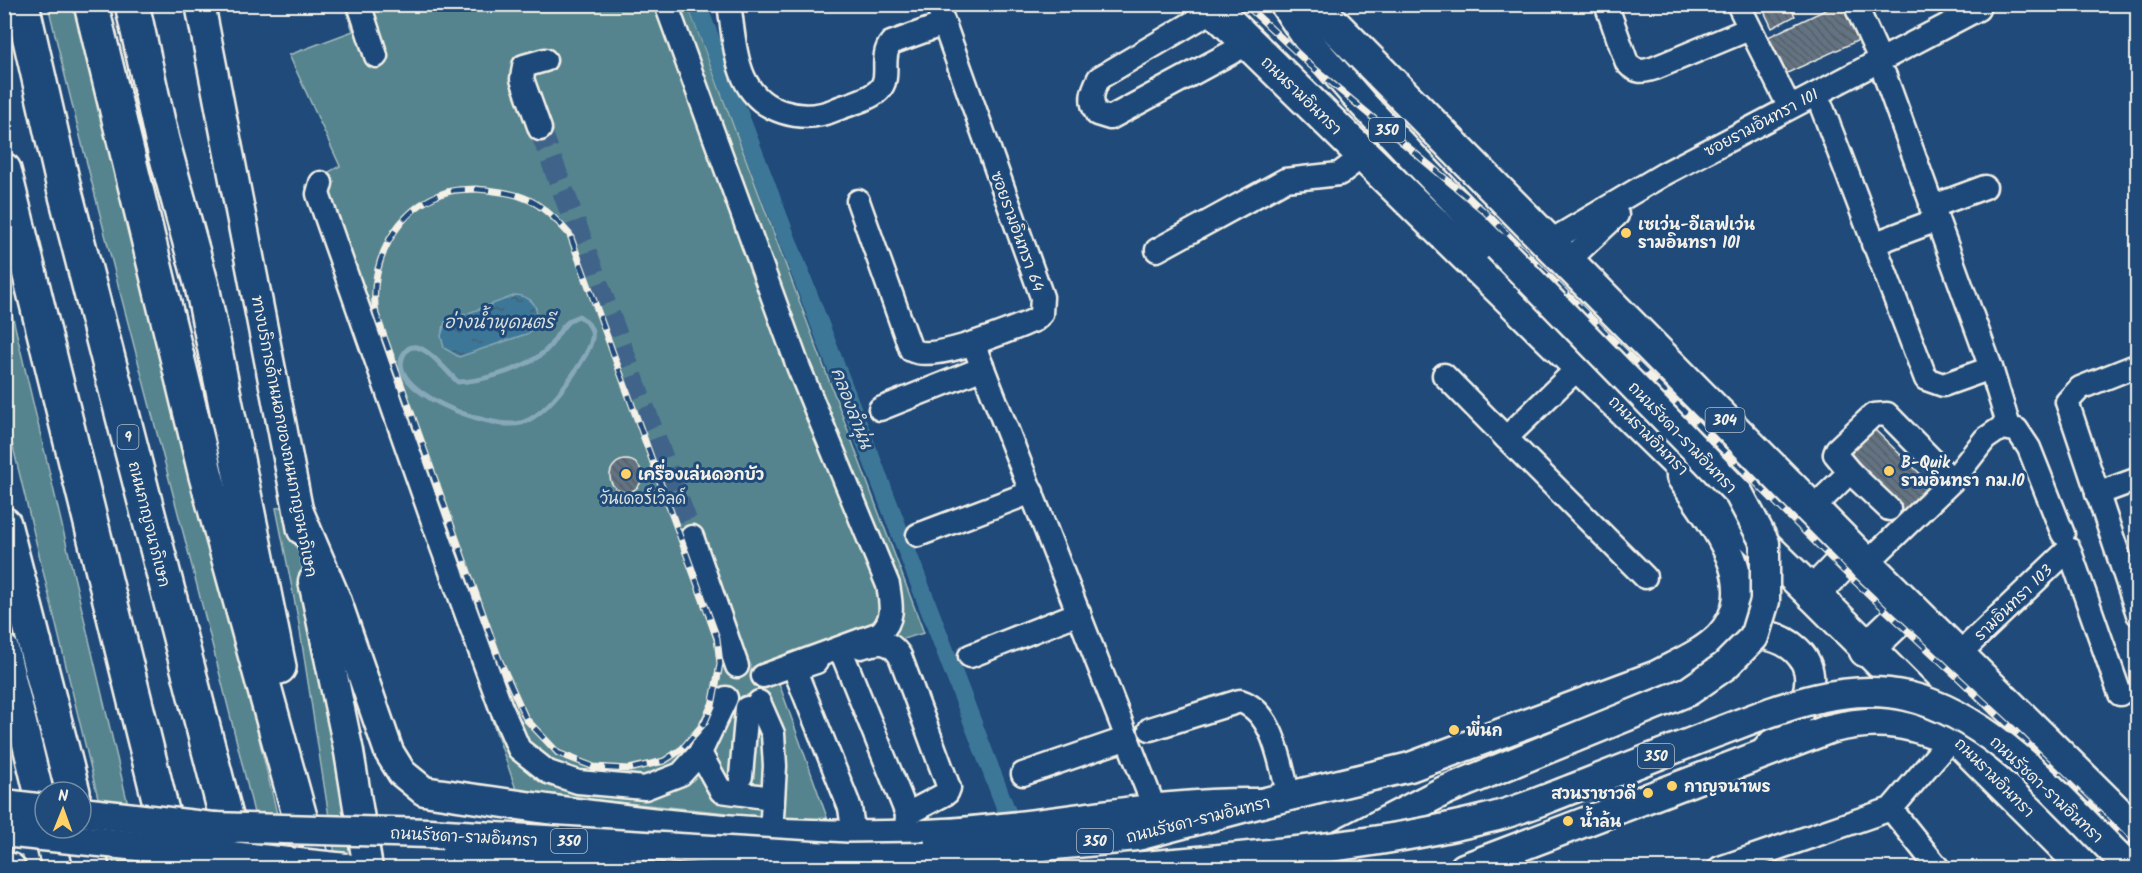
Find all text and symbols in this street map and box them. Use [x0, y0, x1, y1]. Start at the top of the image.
street label: ถนนรามอินทรา [1255, 51, 1347, 141]
street label: ซอยรามอินทรา 101 [1700, 83, 1824, 164]
road number: 350 [1369, 118, 1405, 142]
street label: ซอยรามอินทรา 64 [983, 168, 1050, 295]
place label: เซเว่น-อีเลฟเว่น รามอินทรา 101 [1638, 213, 1756, 256]
marker: เซเว่น-อีเลฟเว่น รามอินทรา 101 [1619, 226, 1633, 240]
street label: ทางบริการด้านนอกของถนนกาญจนาภิเษก [244, 293, 323, 579]
water label: อ่างน้ำพุดนตรี [444, 305, 559, 338]
water label: คลองลำนุ่น [822, 364, 880, 454]
street label: ถนนรัชดา-รามอินทรา [1622, 376, 1742, 500]
street label: ถนนรามอินทรา [1602, 390, 1694, 482]
road number: 304 [1706, 408, 1744, 432]
road number: 9 [118, 425, 138, 449]
place label: B-Quik รามอินทรา กม.10 [1901, 451, 2025, 494]
place label: เครื่องเล่นดอกบัว [638, 458, 764, 488]
street label: ถนนกาญจนาภิเษก [121, 459, 176, 590]
marker: B-Quik รามอินทรา กม.10 [1882, 464, 1896, 478]
marker: เครื่องเล่นดอกบัว [619, 467, 633, 481]
park label: วันเดอร์เวิลด์ [600, 487, 686, 512]
street label: รามอินทรา 103 [1969, 559, 2059, 647]
place label: พี่นก [1466, 714, 1503, 744]
marker: พี่นก [1447, 723, 1461, 737]
street label: ถนนรัชดา-รามอินทรา [1983, 731, 2108, 850]
street label: ถนนรามอินทรา [1948, 732, 2040, 824]
road number: 350 [1638, 744, 1674, 768]
place label: กาญจนาพร [1684, 775, 1771, 800]
marker: กาญจนาพร [1665, 779, 1679, 793]
north arrow [33, 780, 93, 840]
place label: สวนราชาวดี [1551, 782, 1636, 807]
text: N [58, 784, 69, 809]
marker: สวนราชาวดี [1641, 786, 1655, 800]
street label: ถนนรัชดา-รามอินทรา [1124, 790, 1273, 850]
place label: น้ำล้น [1580, 805, 1622, 835]
marker: น้ำล้น [1561, 814, 1575, 828]
street label: ถนนรัชดา-รามอินทรา [390, 821, 538, 854]
road number: 350 [551, 829, 587, 853]
road number: 350 [1077, 829, 1113, 853]

